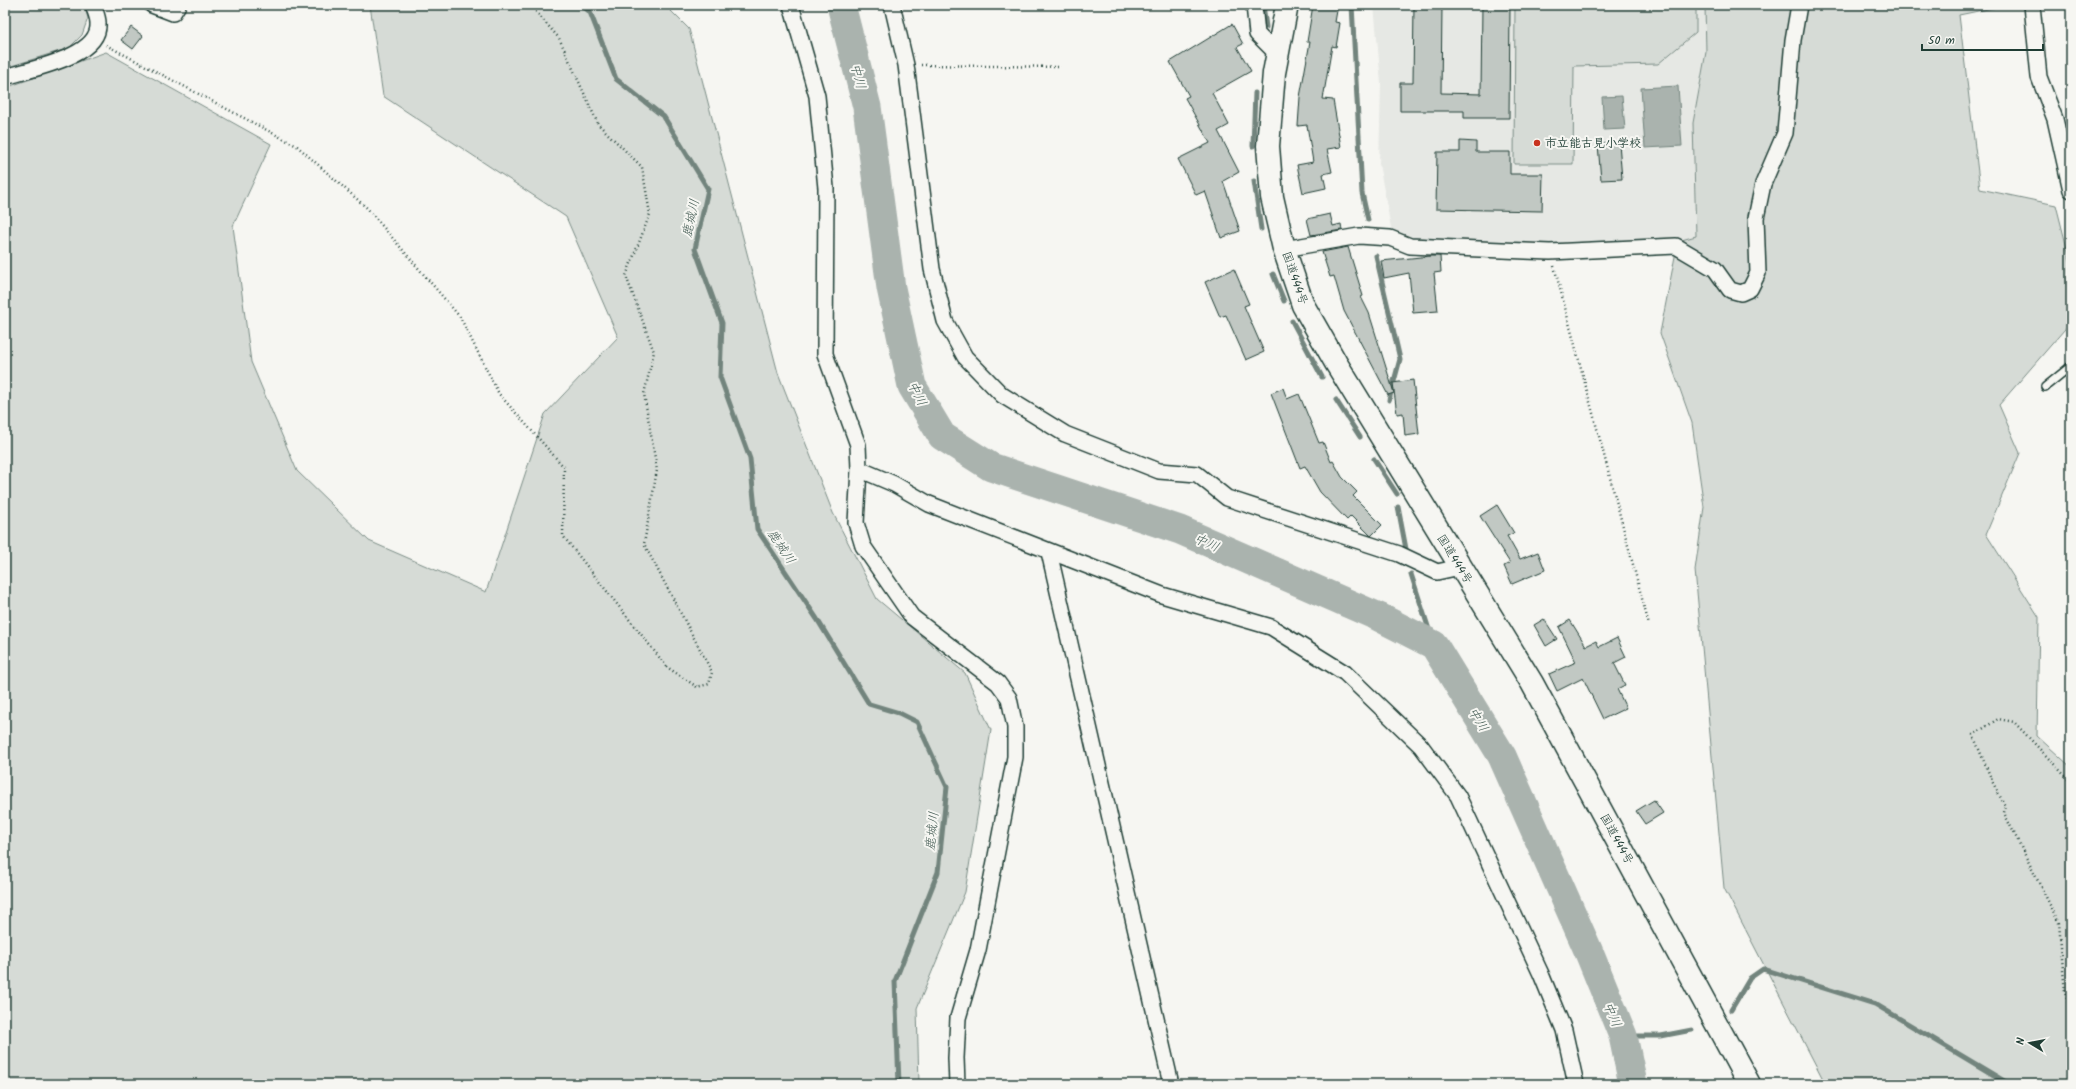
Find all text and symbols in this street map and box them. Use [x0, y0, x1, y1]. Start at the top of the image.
scale bar [1922, 26, 2043, 52]
text: 50 m [1928, 31, 1955, 50]
water label: 中川 [844, 61, 871, 92]
place label: 市立能古見小学校 [1545, 134, 1641, 153]
marker: 市立能古見小学校 [1532, 138, 1542, 148]
water label: 鹿城川 [677, 197, 706, 240]
street label: 国道444号 [1276, 249, 1313, 308]
water label: 中川 [902, 377, 932, 410]
water label: 鹿城川 [761, 525, 800, 569]
water label: 中川 [1190, 528, 1223, 558]
street label: 国道444号 [1432, 531, 1477, 588]
water label: 中川 [1462, 703, 1493, 736]
street label: 国道444号 [1595, 810, 1638, 868]
water label: 鹿城川 [920, 811, 945, 852]
water label: 中川 [1597, 999, 1626, 1031]
north arrow [2010, 1023, 2050, 1063]
text: N [2012, 1036, 2031, 1046]

